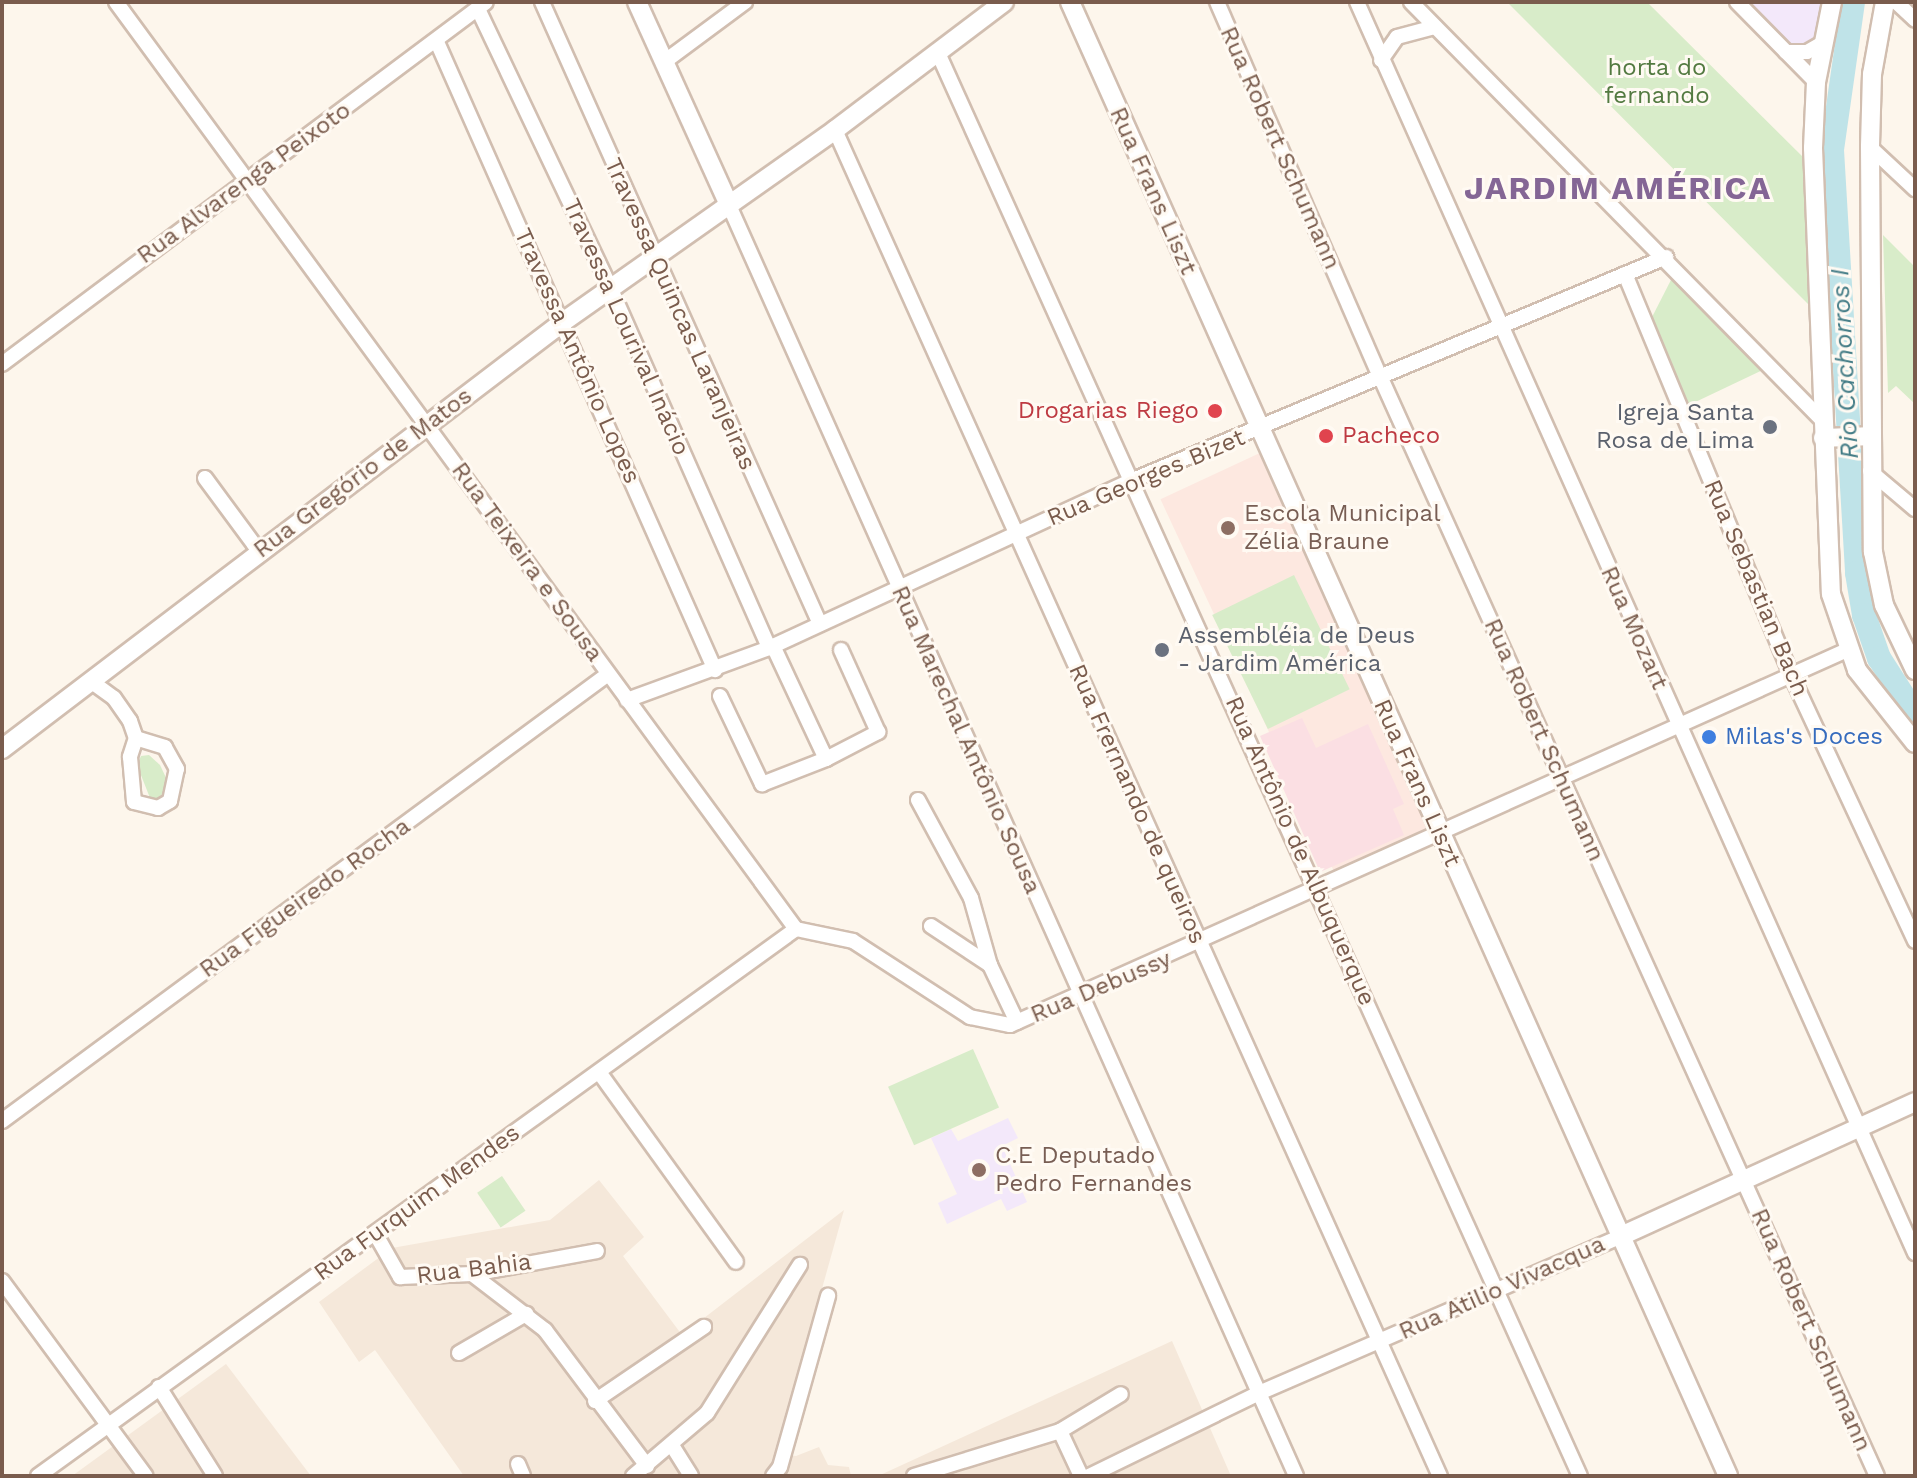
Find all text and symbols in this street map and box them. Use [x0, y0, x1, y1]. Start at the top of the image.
street label: Rua Robert Schumann [1213, 22, 1347, 274]
park label: horta do fernando [1604, 54, 1710, 110]
street label: Rua Alvarenga Peixoto [131, 95, 357, 271]
street label: Rua Frans Liszt [1103, 103, 1203, 279]
street label: Travessa Quincas Laranjeiras [598, 153, 762, 475]
district label: JARDIM AMÉRICA [1464, 169, 1772, 207]
street label: Travessa Lourival Inácio [556, 194, 696, 460]
street label: Travessa Antônio Lopes [507, 223, 647, 489]
water label: Rio Cachorros I [1824, 268, 1866, 460]
street label: Rua Gregório de Matos [248, 381, 478, 565]
place label: Drogarias Riego [1018, 397, 1199, 425]
place label: Igreja Santa Rosa de Lima [1595, 399, 1754, 455]
marker: Drogarias Riego [1206, 402, 1224, 420]
marker: Igreja Santa Rosa de Lima [1761, 418, 1779, 436]
place label: Pacheco [1342, 422, 1440, 450]
street label: Rua Georges Bizet [1042, 423, 1250, 533]
marker: Pacheco [1317, 427, 1335, 445]
street label: Rua Teixeira e Sousa [445, 456, 609, 668]
street label: Rua Sebastian Bach [1697, 475, 1815, 701]
place label: Escola Municipal Zélia Braune [1244, 500, 1441, 556]
marker: Escola Municipal Zélia Braune [1219, 519, 1237, 537]
street label: Rua Mozart [1594, 562, 1674, 694]
street label: Rua Marechal Antônio Sousa [884, 580, 1048, 900]
street label: Rua Robert Schumann [1477, 614, 1611, 866]
place label: Assembléia de Deus - Jardim América [1178, 622, 1416, 678]
marker: Assembléia de Deus - Jardim América [1153, 641, 1171, 659]
street label: Rua Frernando de queiros [1062, 659, 1212, 949]
street label: Rua Antônio de Albuquerque [1218, 691, 1382, 1011]
street label: Rua Frans Liszt [1367, 695, 1467, 871]
place label: Milas's Doces [1725, 723, 1883, 751]
marker: Milas's Doces [1700, 728, 1718, 746]
street label: Rua Figueiredo Rocha [194, 812, 416, 984]
street label: Rua Debussy [1026, 944, 1176, 1030]
street label: Rua Furquim Mendes [308, 1118, 526, 1288]
place label: C.E Deputado Pedro Fernandes [995, 1142, 1192, 1198]
marker: C.E Deputado Pedro Fernandes [970, 1161, 988, 1179]
street label: Rua Robert Schumann [1744, 1204, 1878, 1456]
street label: Rua Atilio Vivacqua [1394, 1229, 1610, 1347]
street label: Rua Bahia [415, 1248, 533, 1290]

